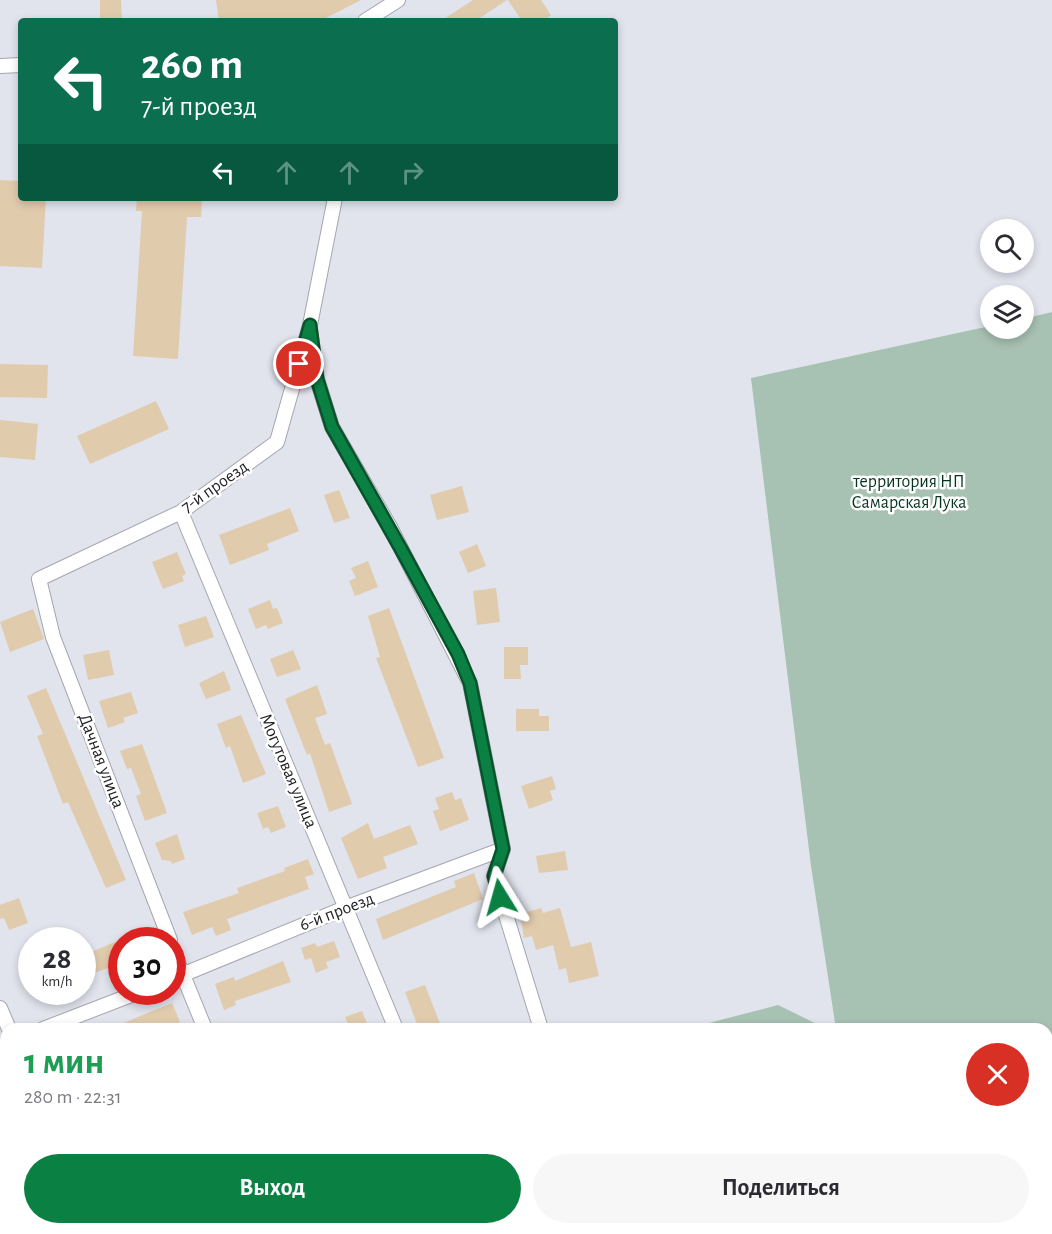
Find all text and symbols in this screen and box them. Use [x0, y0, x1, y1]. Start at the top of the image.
icon: left [42, 42, 120, 120]
text: 260 m [141, 44, 243, 86]
text: 7-й проезд [141, 93, 257, 120]
icon: left [207, 156, 240, 189]
icon: ahead [270, 156, 303, 189]
icon: ahead [333, 156, 366, 189]
icon: right [396, 156, 429, 189]
map controls [980, 219, 1034, 339]
button: search [980, 219, 1034, 273]
button: layers [980, 285, 1034, 339]
pin [273, 338, 324, 389]
icon: arrive [282, 347, 315, 380]
street label: 7-й проезд [178, 457, 252, 517]
park label: территория НП Самарская Лука [851, 473, 967, 512]
street label: Дачная улица [75, 711, 127, 811]
street label: Могутовая улица [256, 711, 320, 831]
position arrow [468, 865, 532, 929]
street label: 6-й проезд [297, 890, 377, 934]
speed limit sign: 30 [108, 927, 186, 1005]
text: 28 [43, 944, 71, 974]
text: km/h [42, 974, 72, 989]
button: close [966, 1043, 1029, 1106]
text: 1 мин [24, 1044, 104, 1080]
text: 280 m · 22:31 [24, 1087, 122, 1107]
button: Выход [24, 1154, 521, 1223]
button: Поделиться [533, 1154, 1029, 1223]

